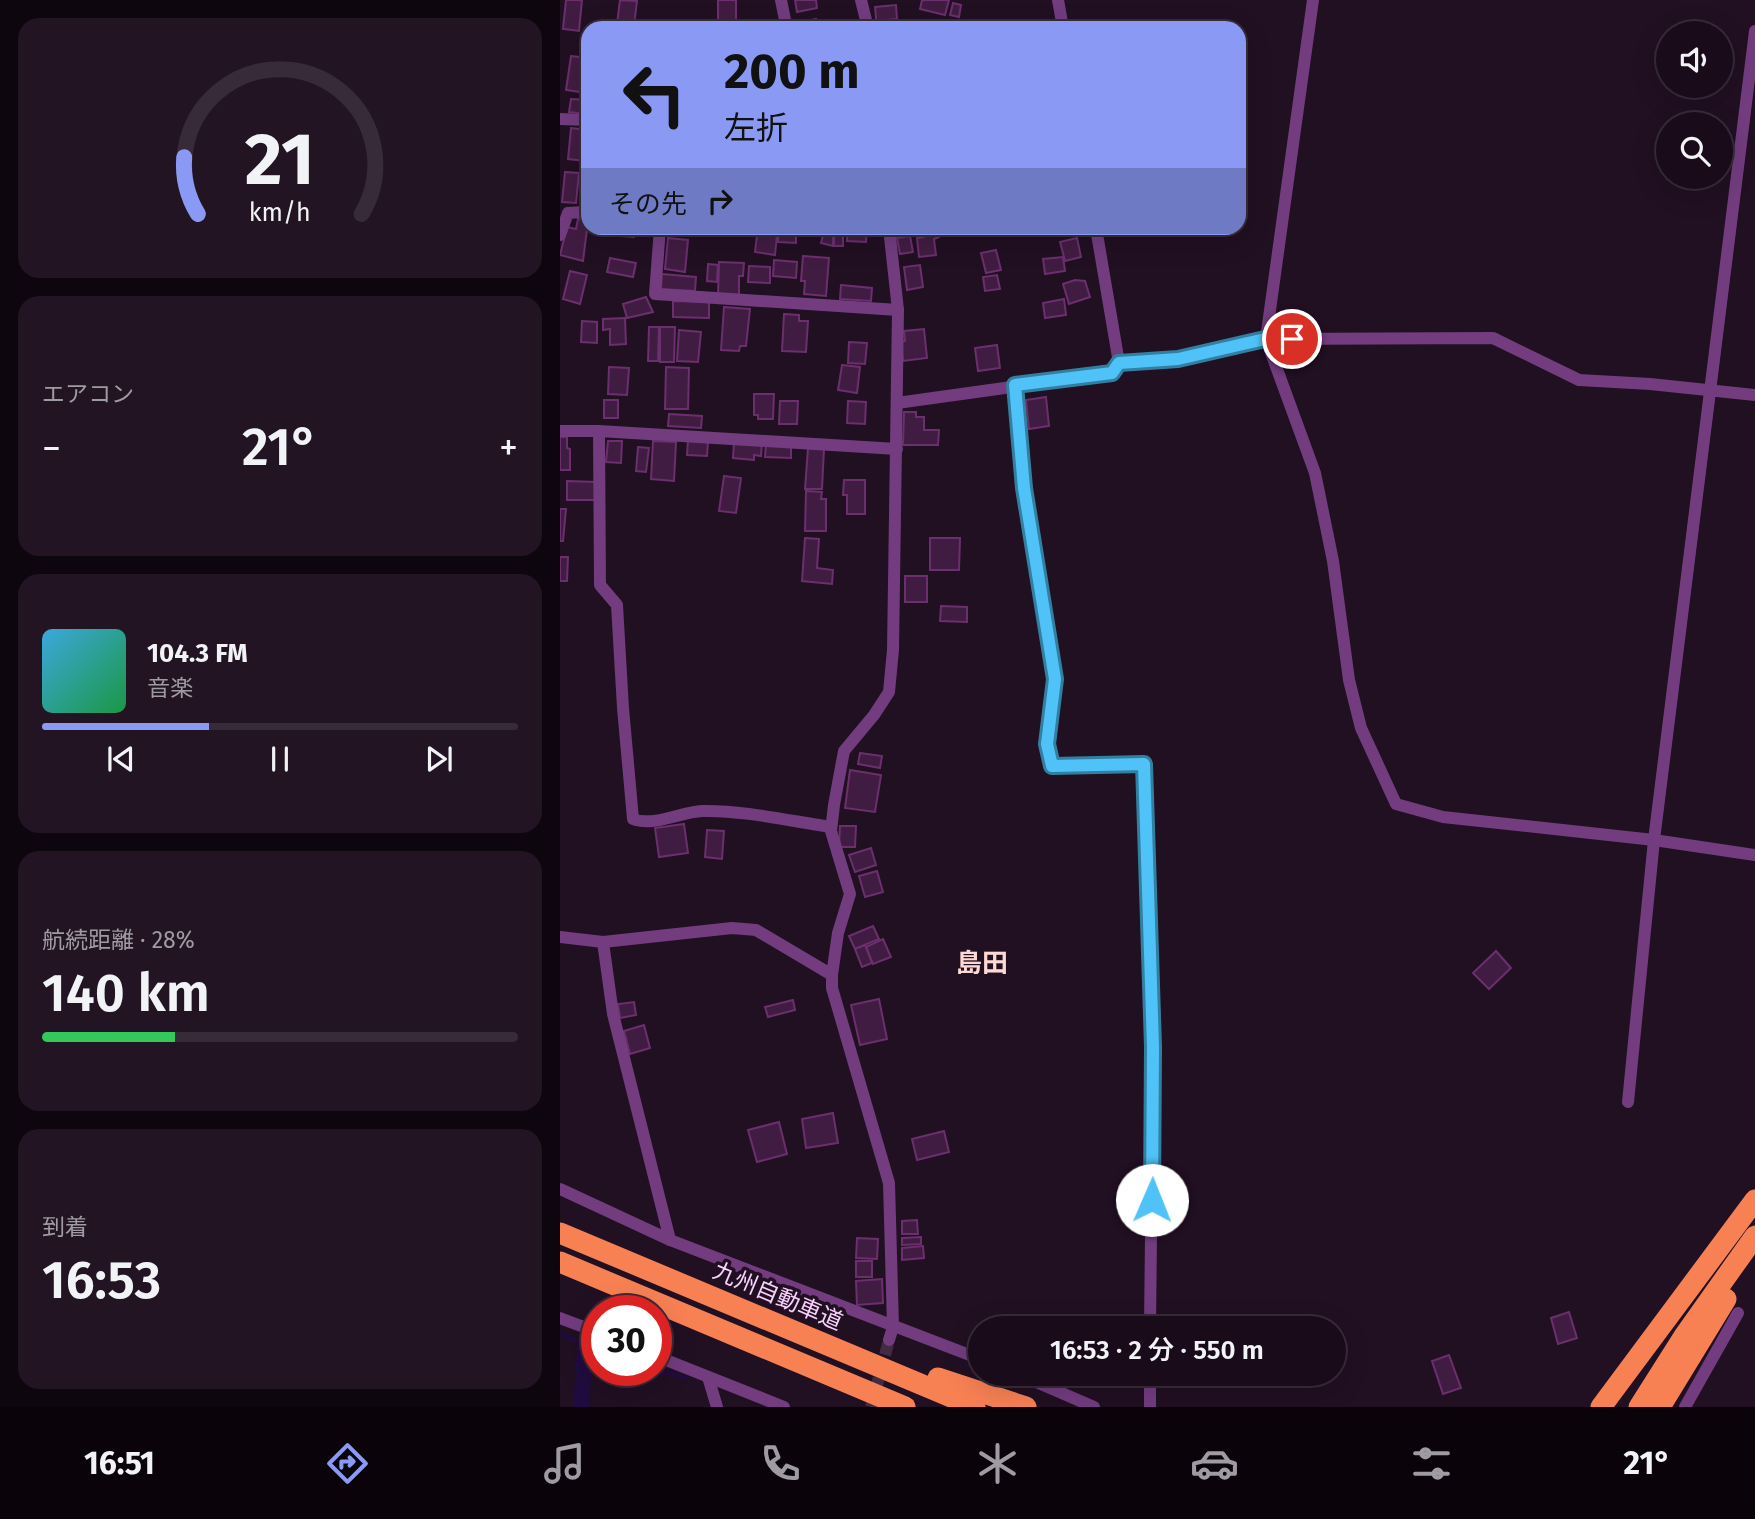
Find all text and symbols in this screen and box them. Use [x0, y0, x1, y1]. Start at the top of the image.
map controls [1656, 21, 1733, 189]
button: sound [1656, 21, 1733, 98]
text: 200 m [724, 42, 860, 101]
icon: left [609, 49, 700, 140]
text: 左折 [724, 109, 788, 147]
button: search [1656, 112, 1733, 189]
text: 21 [245, 116, 315, 203]
icon: right [701, 182, 739, 220]
text: その先 [609, 189, 687, 220]
text: km/h [249, 198, 311, 228]
pin [1262, 309, 1322, 369]
icon: arrive [1273, 320, 1311, 358]
text: エアコン [42, 380, 134, 408]
text: 21° [242, 416, 318, 479]
text: − [42, 425, 61, 471]
text: + [499, 425, 518, 471]
text: 104.3 FM [147, 638, 248, 669]
text: 音楽 [147, 674, 193, 702]
icon: previous [102, 740, 140, 778]
icon: pause [261, 740, 299, 778]
icon: next [420, 740, 458, 778]
text: 航続距離 · 28% [42, 926, 195, 954]
district label: 島田 [956, 948, 1008, 979]
text: 140 km [42, 962, 210, 1025]
position arrow [1115, 1163, 1189, 1237]
text: 到着 [42, 1213, 88, 1241]
text: 16:53 [42, 1249, 161, 1312]
street label: 九州自動車道 [709, 1256, 847, 1336]
speed limit sign: 30 [581, 1295, 672, 1386]
text: 16:53 · 2 分 · 550 m [1050, 1335, 1264, 1366]
icon: directions [323, 1439, 372, 1488]
icon: music [540, 1439, 589, 1488]
icon: phone [756, 1439, 805, 1488]
icon: climate [973, 1439, 1022, 1488]
icon: car [1190, 1439, 1239, 1488]
icon: filters [1407, 1439, 1456, 1488]
text: 16:51 [84, 1444, 155, 1482]
text: 21° [1624, 1444, 1671, 1482]

